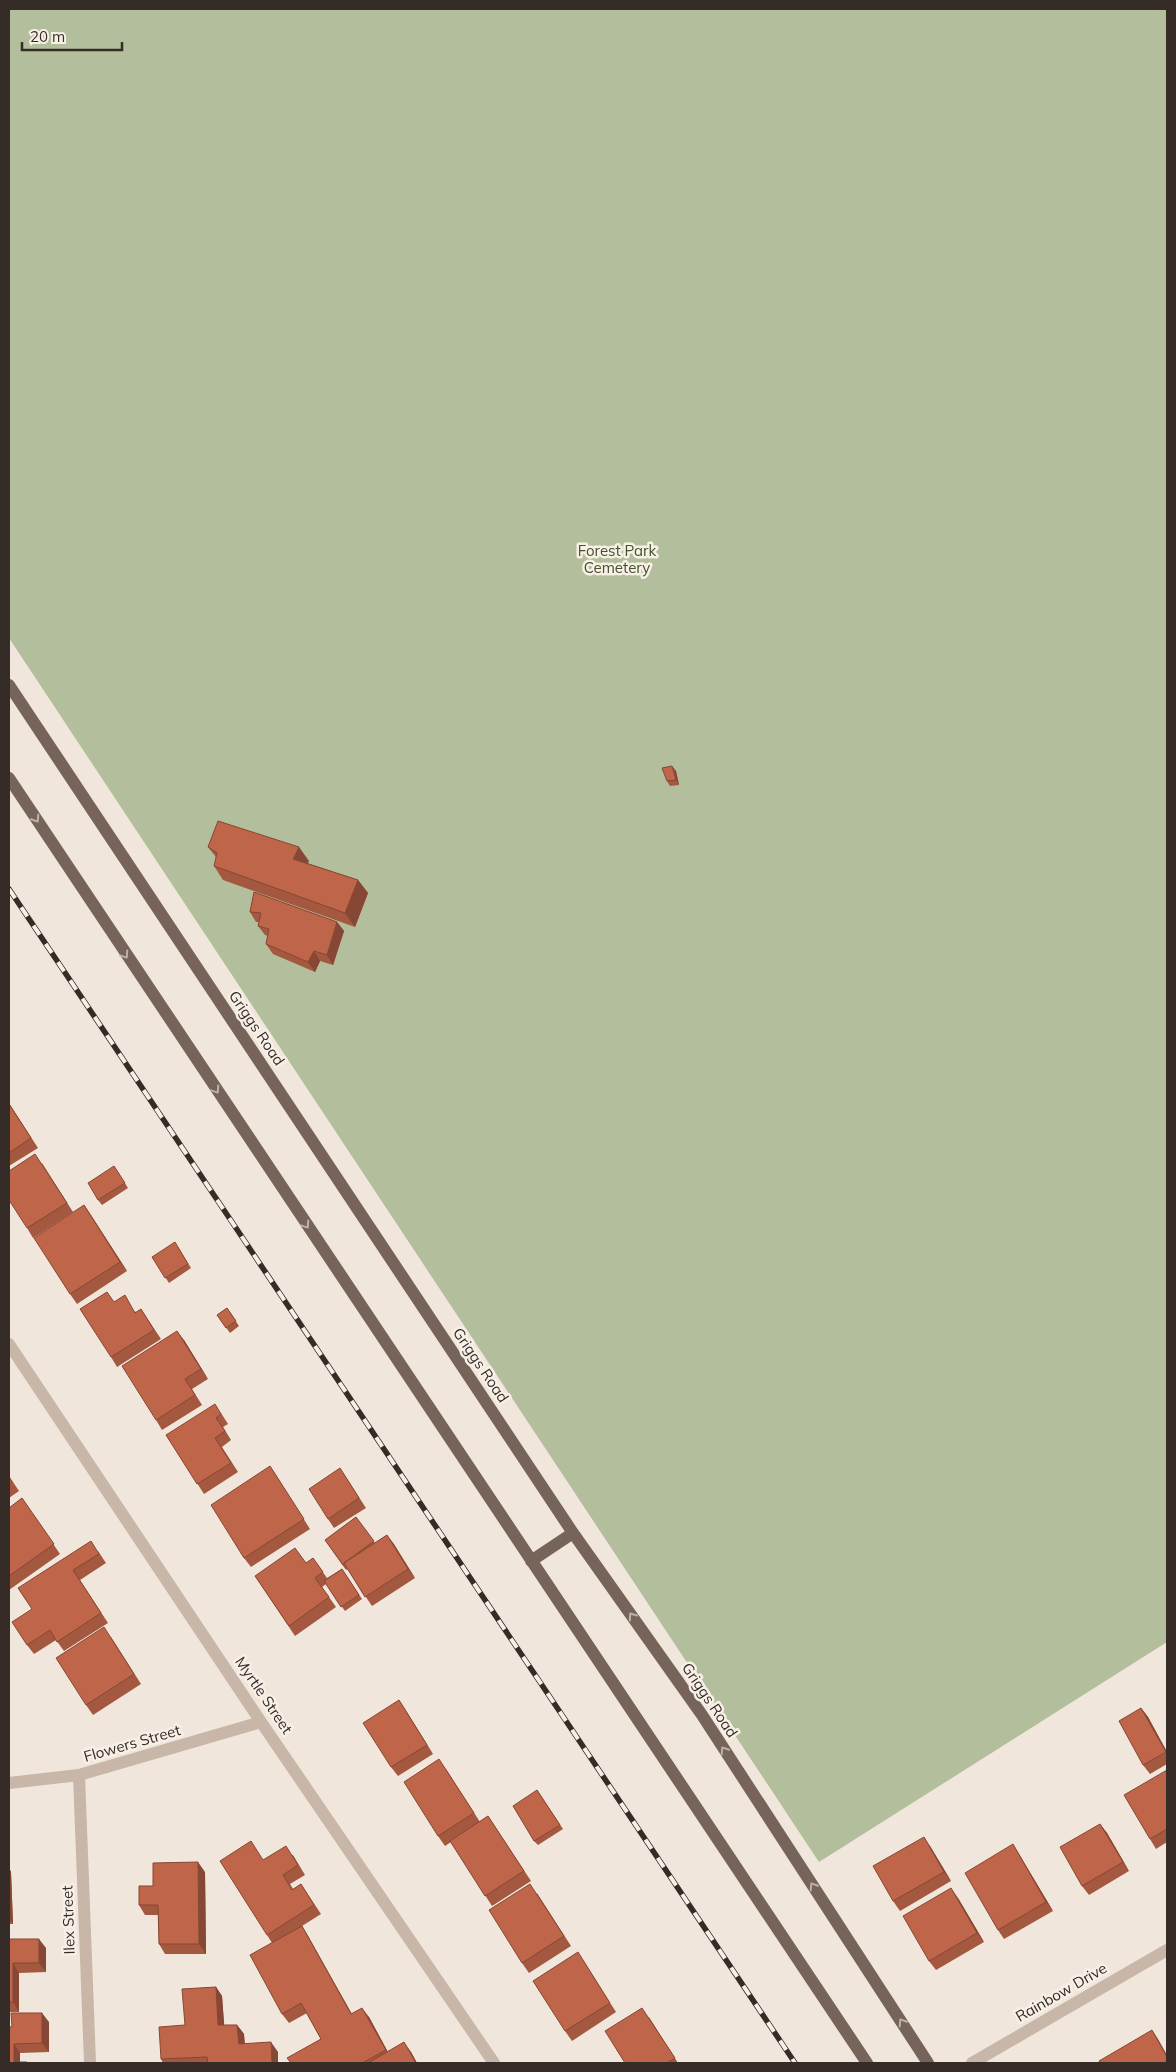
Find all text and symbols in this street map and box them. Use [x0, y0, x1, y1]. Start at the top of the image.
scale bar [22, 20, 122, 52]
text: 20 m [30, 27, 65, 46]
park label: Forest Park Cemetery [578, 541, 656, 577]
one-way arrow [29, 814, 39, 823]
one-way arrow [119, 949, 129, 958]
street label: Griggs Road [225, 987, 289, 1069]
one-way arrow [210, 1084, 219, 1093]
one-way arrow [300, 1219, 309, 1228]
street label: Griggs Road [449, 1324, 513, 1406]
one-way arrow [629, 1612, 638, 1622]
street label: Myrtle Street [231, 1653, 297, 1737]
street label: Griggs Road [678, 1659, 742, 1741]
street label: Flowers Street [81, 1720, 183, 1766]
one-way arrow [721, 1746, 731, 1755]
one-way arrow [810, 1882, 819, 1892]
street label: Ilex Street [57, 1885, 79, 1955]
street label: Rainbow Drive [1012, 1958, 1110, 2026]
one-way arrow [898, 2019, 908, 2028]

